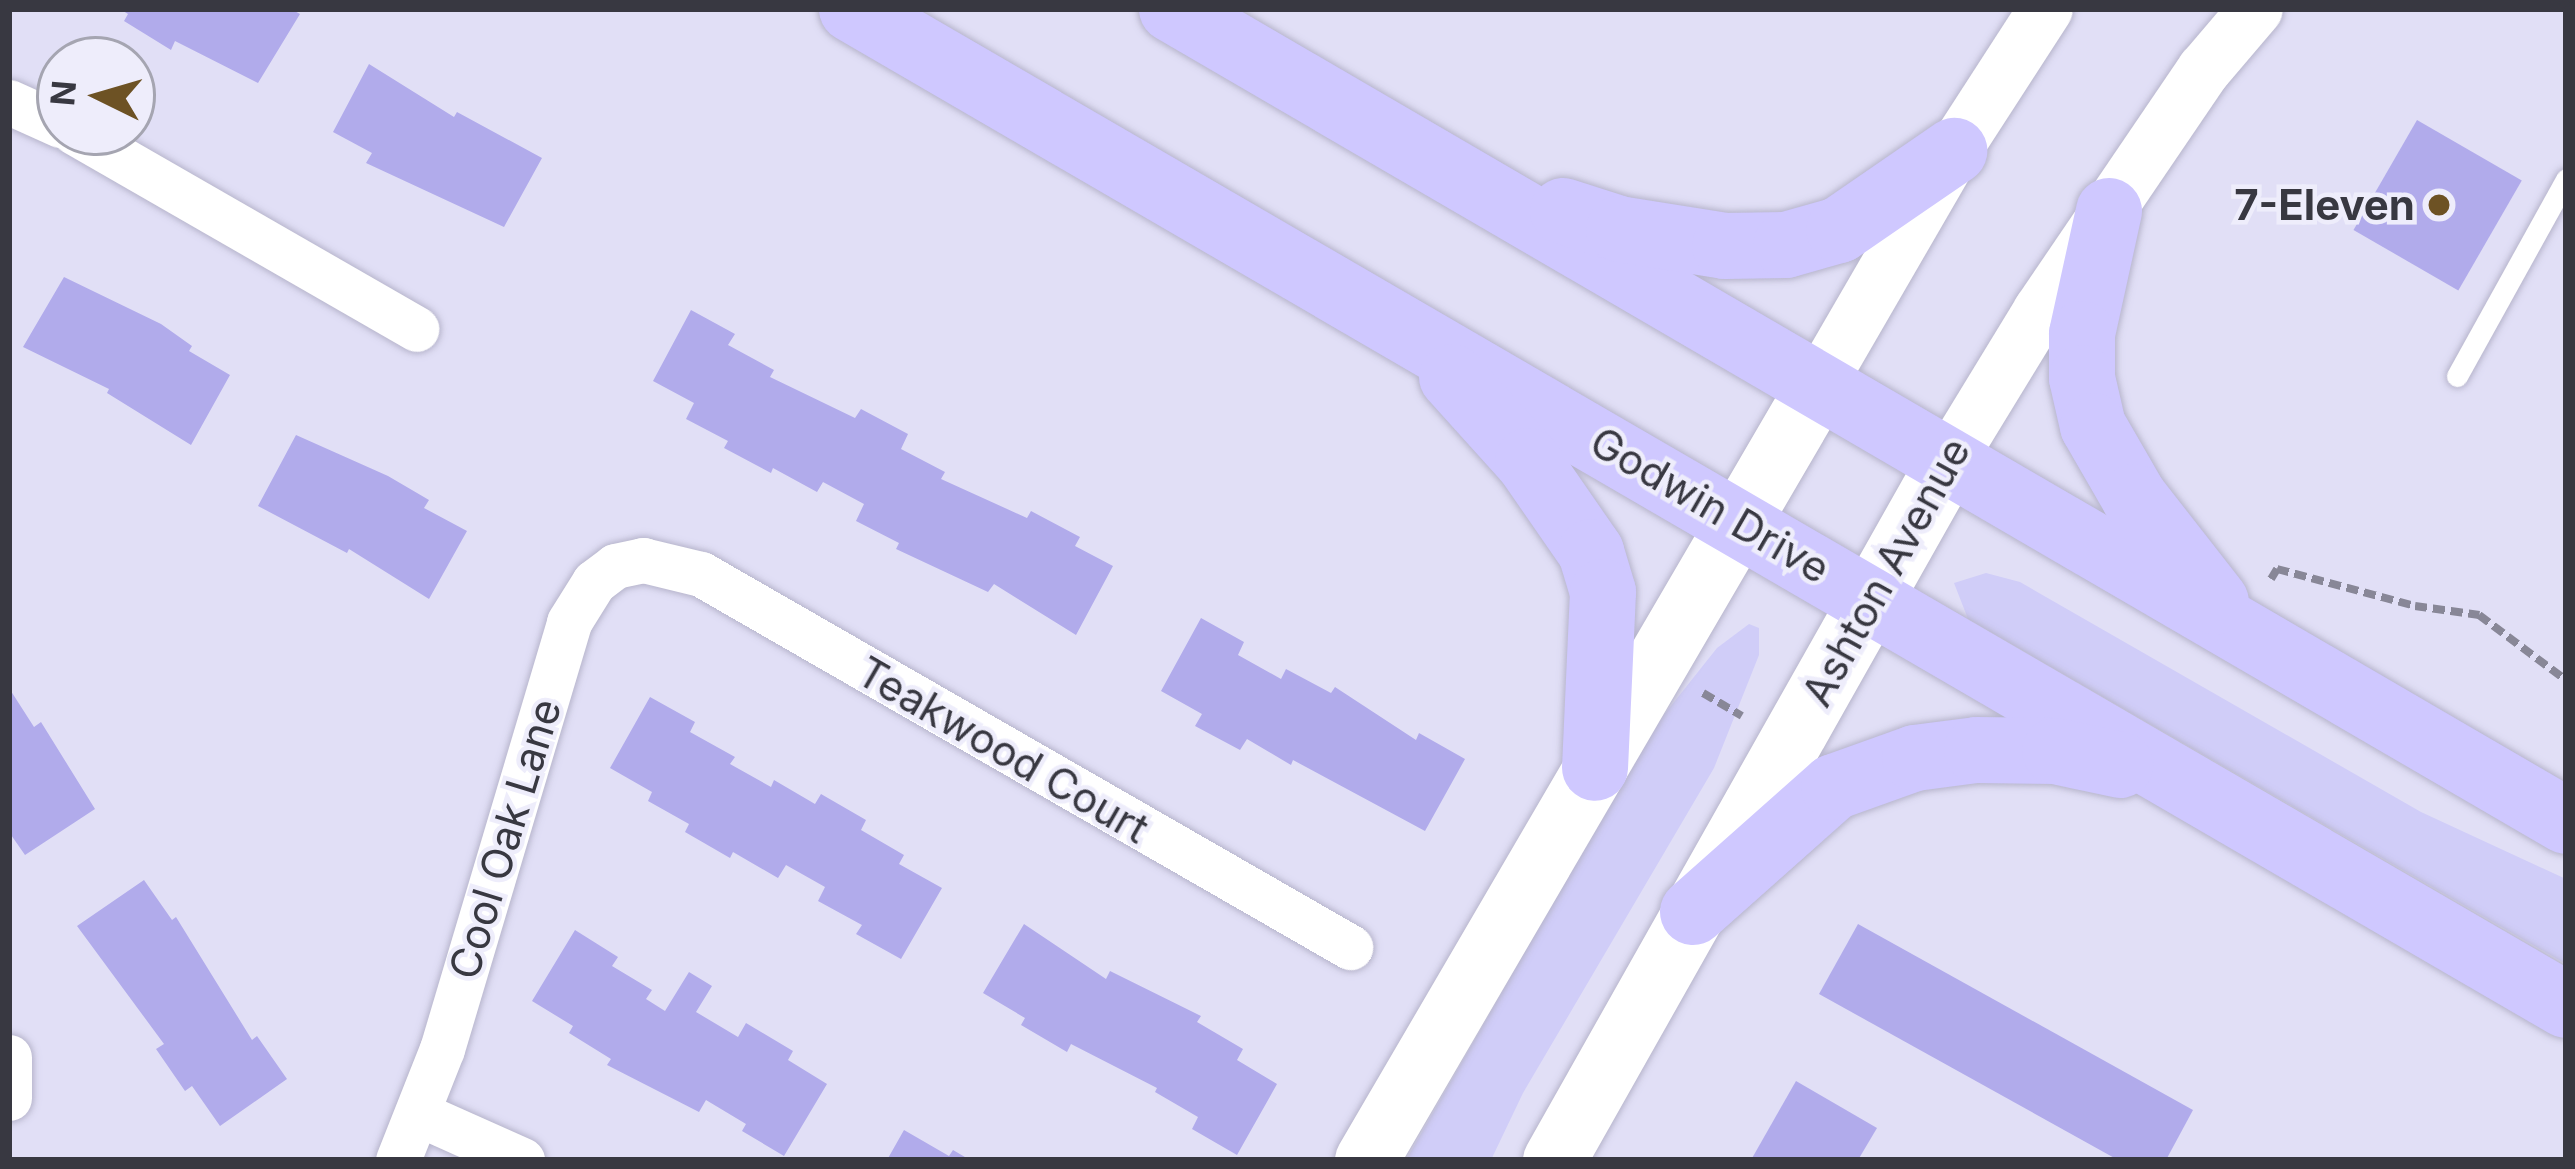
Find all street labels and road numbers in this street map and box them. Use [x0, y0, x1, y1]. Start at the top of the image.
street label: Godwin Drive [1582, 416, 1838, 594]
street label: Ashton Avenue [1792, 429, 1980, 715]
street label: Teakwood Court [848, 646, 1158, 854]
street label: Cool Oak Lane [438, 693, 572, 985]

